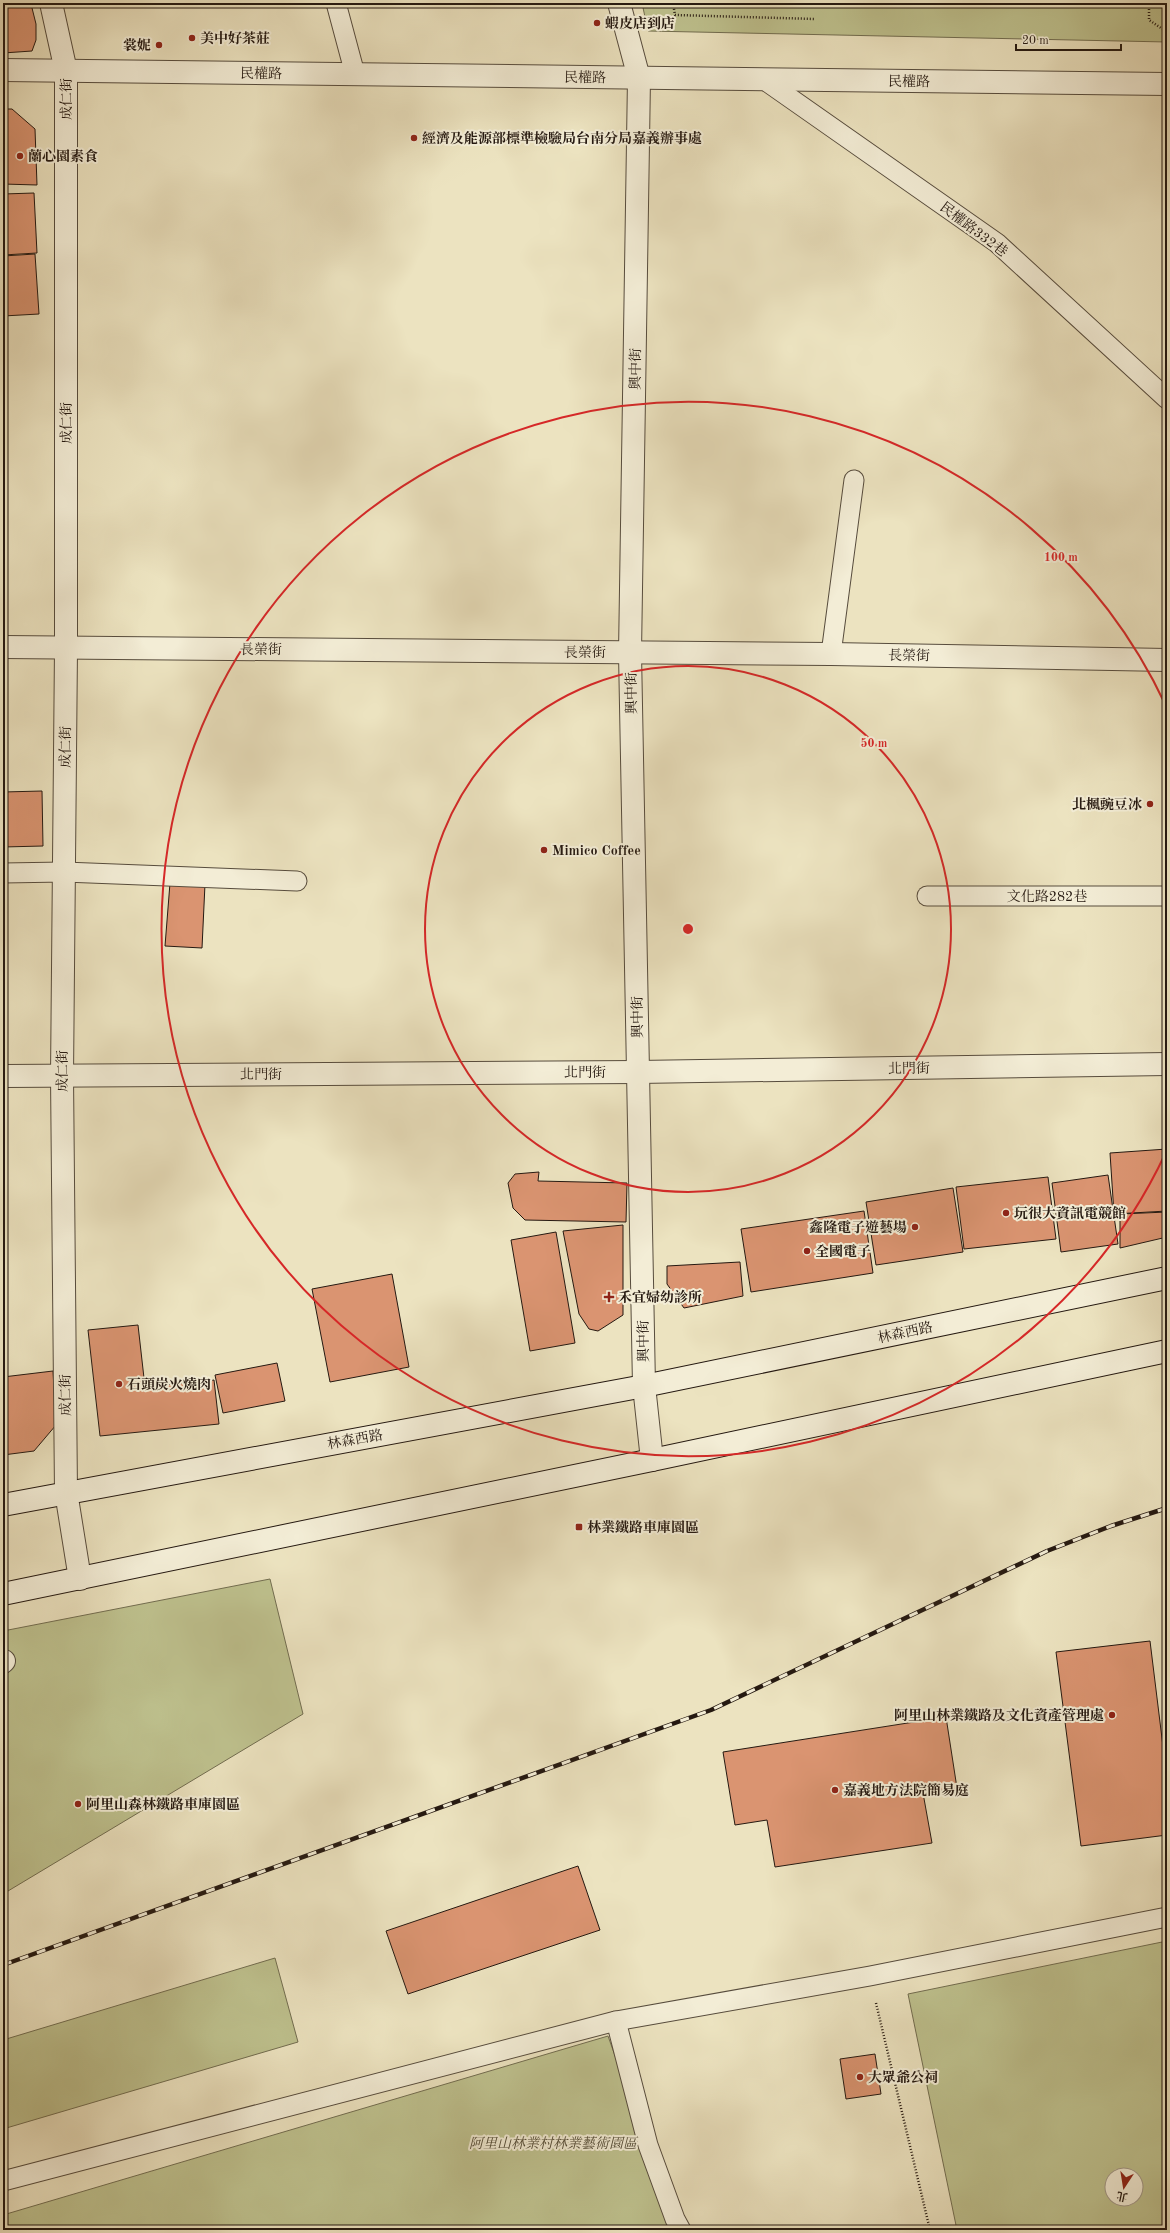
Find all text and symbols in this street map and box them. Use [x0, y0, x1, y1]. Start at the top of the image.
place label: 蝦皮店到店 [605, 15, 675, 31]
marker: 蝦皮店到店 [592, 18, 602, 28]
scale bar [1016, 26, 1121, 52]
place label: 美中好茶莊 [200, 31, 270, 46]
marker: 美中好茶莊 [187, 33, 197, 43]
text: 20 m [1022, 35, 1049, 47]
place label: 裳妮 [123, 38, 151, 53]
marker: 裳妮 [154, 40, 164, 50]
street label: 民權路 [240, 66, 282, 81]
street label: 民權路 [564, 70, 606, 85]
street label: 民權路 [888, 74, 930, 89]
street label: 成仁街 [59, 78, 74, 120]
place label: 經濟及能源部標準檢驗局台南分局嘉義辦事處 [422, 130, 702, 146]
marker: 經濟及能源部標準檢驗局台南分局嘉義辦事處 [409, 133, 419, 143]
place label: 蘭心園素食 [28, 148, 98, 164]
marker: 蘭心園素食 [15, 151, 25, 161]
street label: 民權路332巷 [937, 199, 1010, 260]
street label: 興中街 [628, 348, 643, 390]
street label: 成仁街 [59, 402, 74, 444]
text: 100 m [1044, 552, 1078, 564]
street label: 長榮街 [240, 642, 282, 657]
street label: 長榮街 [564, 645, 606, 660]
street label: 長榮街 [888, 648, 930, 663]
street label: 興中街 [624, 672, 639, 714]
street label: 成仁街 [58, 726, 73, 768]
text: 50 m [861, 737, 888, 750]
place label: 北楓豌豆冰 [1072, 797, 1142, 812]
marker: 北楓豌豆冰 [1145, 799, 1155, 809]
place label: Mimico Coffee [552, 844, 641, 858]
marker: Mimico Coffee [539, 845, 549, 855]
street label: 文化路282巷 [1007, 889, 1087, 904]
centre of rings [681, 922, 695, 936]
street label: 興中街 [630, 996, 645, 1038]
street label: 成仁街 [55, 1050, 70, 1092]
street label: 北門街 [888, 1061, 930, 1076]
street label: 北門街 [564, 1065, 606, 1080]
street label: 北門街 [240, 1067, 282, 1082]
place label: 玩很大資訊電競館 [1014, 1205, 1126, 1221]
marker: 玩很大資訊電競館 [1001, 1208, 1011, 1218]
place label: 鑫隆電子遊藝場 [809, 1219, 907, 1235]
marker: 鑫隆電子遊藝場 [910, 1222, 920, 1232]
place label: 全國電子 [815, 1244, 871, 1259]
marker: 全國電子 [802, 1246, 812, 1256]
place label: 禾宜婦幼診所 [618, 1289, 702, 1305]
marker: 禾宜婦幼診所 [603, 1291, 615, 1303]
street label: 林森西路 [876, 1319, 934, 1346]
street label: 興中街 [636, 1320, 651, 1362]
street label: 成仁街 [58, 1374, 73, 1416]
place label: 石頭炭火燒肉 [127, 1376, 211, 1392]
marker: 石頭炭火燒肉 [114, 1379, 124, 1389]
street label: 林森西路 [326, 1427, 384, 1452]
place label: 林業鐵路車庫園區 [587, 1520, 699, 1535]
marker: 林業鐵路車庫園區 [574, 1522, 584, 1532]
place label: 阿里山林業鐵路及文化資產管理處 [894, 1707, 1104, 1723]
marker: 阿里山林業鐵路及文化資產管理處 [1107, 1710, 1117, 1720]
place label: 嘉義地方法院簡易庭 [843, 1782, 969, 1798]
marker: 嘉義地方法院簡易庭 [830, 1785, 840, 1795]
place label: 阿里山森林鐵路車庫園區 [86, 1797, 240, 1812]
marker: 阿里山森林鐵路車庫園區 [73, 1799, 83, 1809]
place label: 大眾爺公祠 [868, 2069, 938, 2085]
marker: 大眾爺公祠 [855, 2072, 865, 2082]
park label: 阿里山林業村林業藝術園區 [469, 2136, 639, 2151]
north arrow [1104, 2167, 1144, 2207]
text: 北 [1115, 2189, 1129, 2204]

